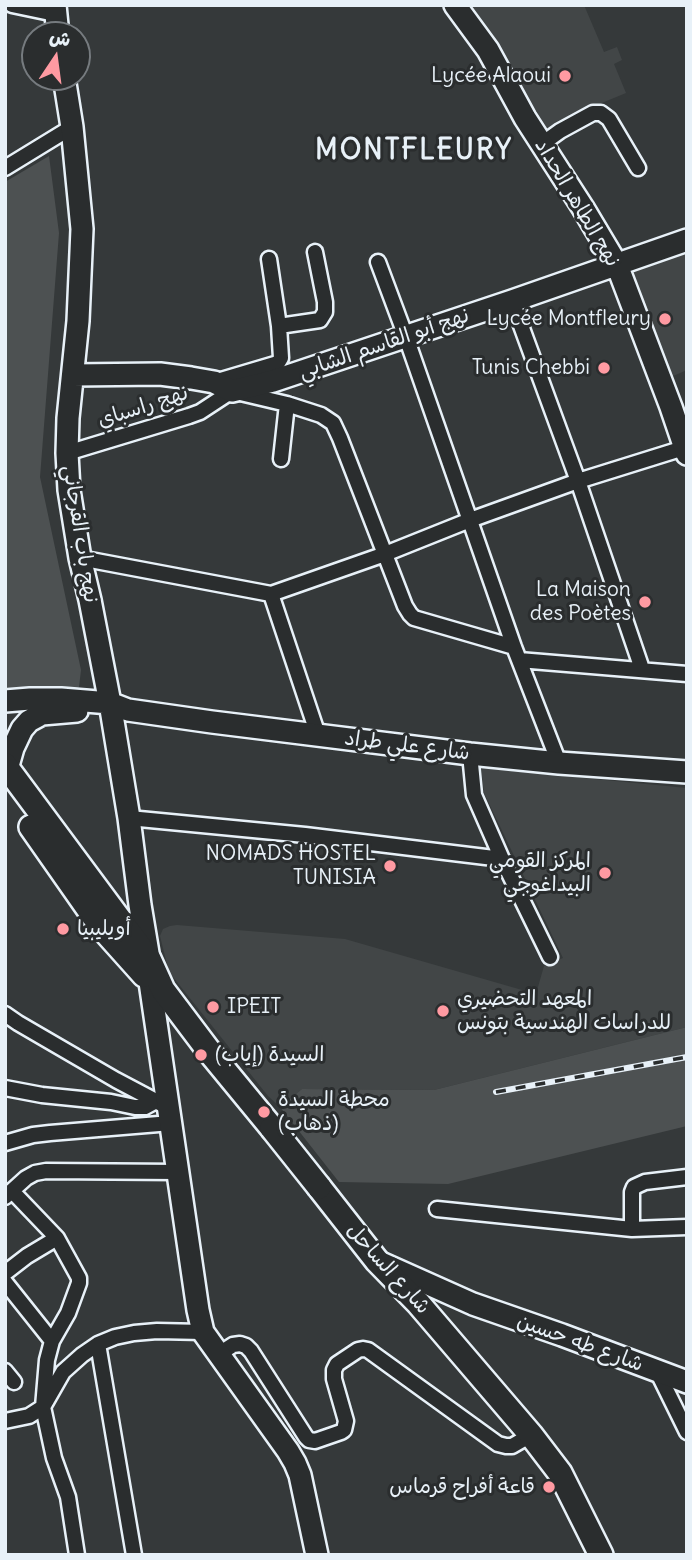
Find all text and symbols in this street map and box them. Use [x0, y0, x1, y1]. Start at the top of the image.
north arrow [21, 21, 91, 91]
text: ش [47, 23, 73, 52]
place label: Lycée Alaoui [431, 63, 551, 89]
marker: Lycée Alaoui [557, 68, 573, 84]
district label: MONTFLEURY [316, 134, 512, 168]
street label: نهج الطاهر الحداد [529, 134, 625, 272]
street label: نهج أبو القاسم الشابي [295, 303, 473, 385]
place label: Lycée Montfleury [487, 306, 651, 332]
marker: Lycée Montfleury [657, 311, 673, 327]
place label: Tunis Chebbi [472, 355, 590, 381]
marker: Tunis Chebbi [596, 360, 612, 376]
street label: نهج راسباي [94, 381, 192, 433]
street label: نهج باب القرجاني [57, 463, 103, 605]
place label: La Maison des Poètes [530, 577, 631, 627]
marker: La Maison des Poètes [637, 594, 653, 610]
street label: شارع علي طراد [343, 726, 471, 766]
place label: NOMADS HOSTEL TUNISIA [205, 841, 376, 891]
place label: المركز القومي البيداغوجي [489, 848, 591, 898]
marker: NOMADS HOSTEL TUNISIA [382, 858, 398, 874]
marker: المركز القومي البيداغوجي [597, 865, 613, 881]
place label: أويليبيا [77, 916, 131, 942]
marker: أويليبيا [55, 921, 71, 937]
place label: المعهد التحضيري للدراسات الهندسية بتونس [457, 986, 671, 1036]
place label: IPEIT [227, 994, 281, 1020]
marker: IPEIT [205, 999, 221, 1015]
marker: المعهد التحضيري للدراسات الهندسية بتونس [435, 1003, 451, 1019]
place label: السيدة (إياب) [215, 1042, 324, 1068]
marker: السيدة (إياب) [193, 1047, 209, 1063]
place label: محطة السيدة (ذهاب) [278, 1087, 390, 1137]
marker: محطة السيدة (ذهاب) [256, 1104, 272, 1120]
street label: شارع الساحل [341, 1218, 435, 1320]
street label: شارع طه حسين [513, 1309, 647, 1377]
place label: قاعة أفراح قرماس [389, 1474, 535, 1500]
marker: قاعة أفراح قرماس [541, 1479, 557, 1495]

